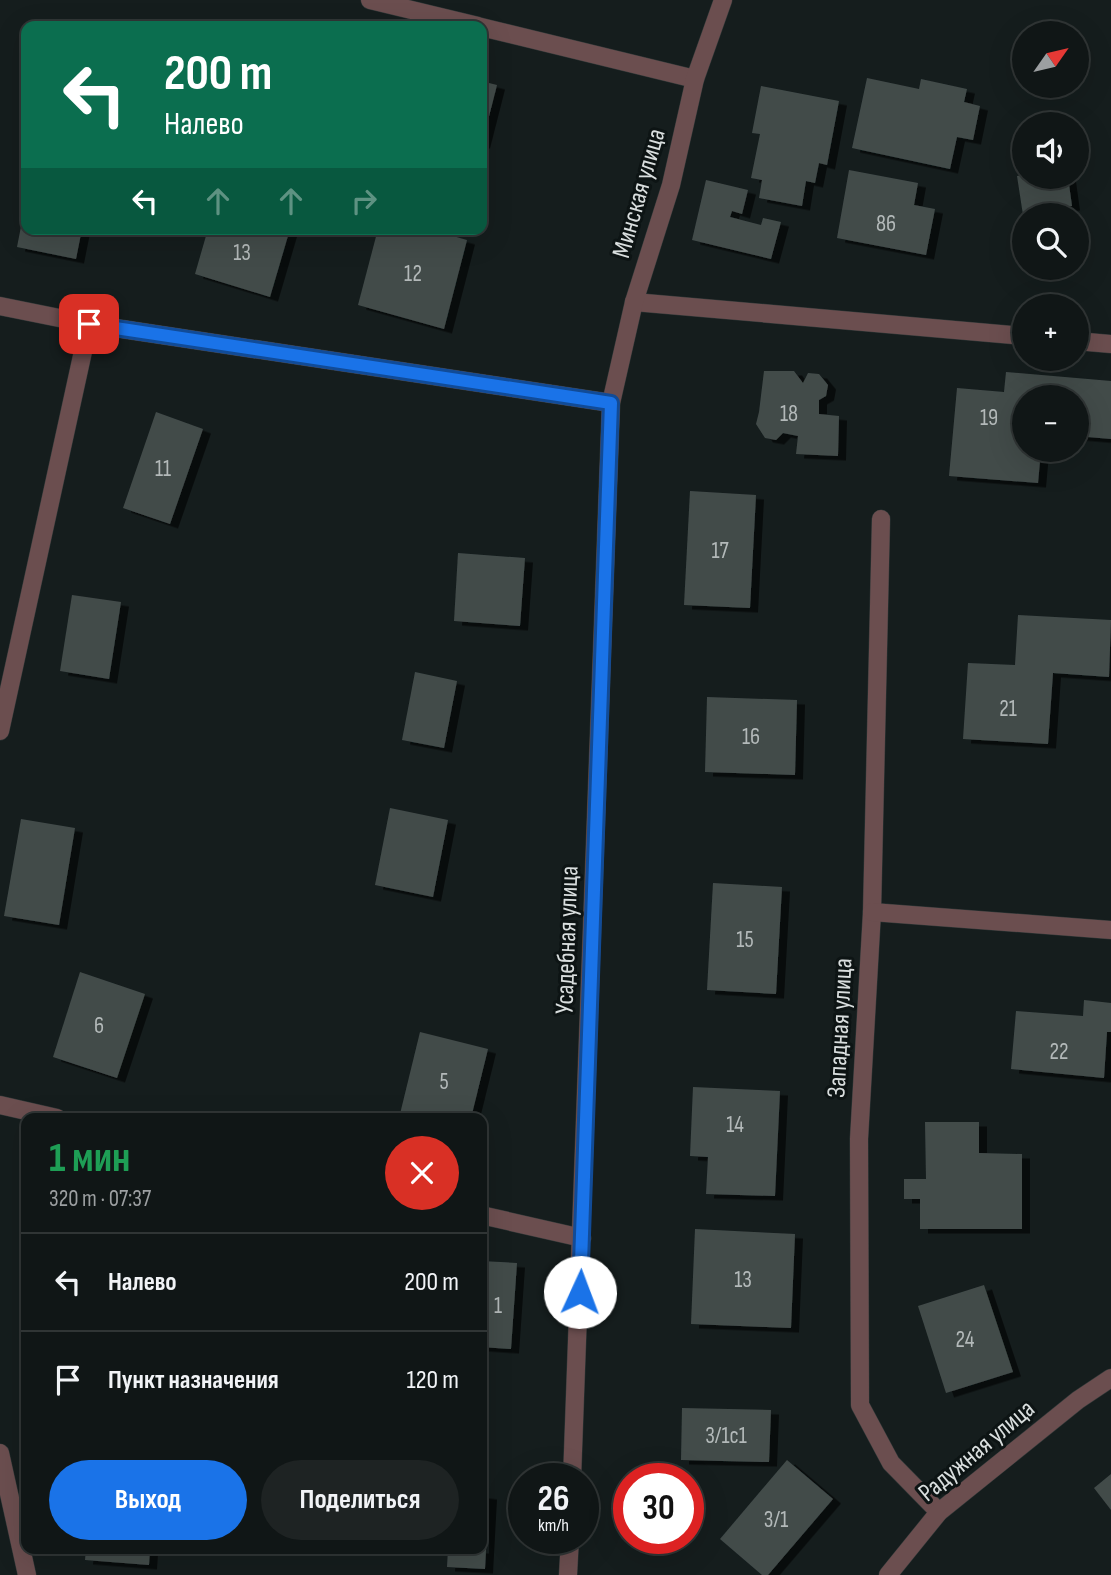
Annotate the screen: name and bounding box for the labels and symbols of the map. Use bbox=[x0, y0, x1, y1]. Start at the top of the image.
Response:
north arrow bbox=[1012, 21, 1088, 98]
street label: Минская улица bbox=[606, 125, 673, 262]
house number: 86 bbox=[876, 210, 896, 238]
house number: 13 bbox=[233, 239, 251, 267]
house number: 12 bbox=[404, 260, 422, 288]
pin bbox=[59, 294, 119, 354]
house number: 18 bbox=[780, 400, 798, 428]
house number: 19 bbox=[980, 404, 998, 432]
house number: 11 bbox=[155, 455, 171, 483]
house number: 17 bbox=[711, 537, 729, 565]
house number: 21 bbox=[999, 695, 1017, 723]
house number: 16 bbox=[742, 723, 760, 751]
street label: Усадебная улица bbox=[549, 865, 586, 1015]
house number: 15 bbox=[736, 926, 754, 954]
street label: Западная улица bbox=[821, 957, 860, 1099]
house number: 6 bbox=[94, 1012, 104, 1040]
house number: 22 bbox=[1050, 1038, 1068, 1066]
house number: 5 bbox=[439, 1068, 449, 1096]
house number: 14 bbox=[726, 1111, 744, 1139]
position arrow bbox=[543, 1255, 617, 1329]
house number: 13 bbox=[734, 1266, 752, 1294]
house number: 1 bbox=[494, 1292, 502, 1320]
house number: 24 bbox=[956, 1326, 975, 1354]
street label: Радужная улица bbox=[913, 1394, 1041, 1509]
house number: 3/1с1 bbox=[705, 1422, 747, 1450]
speed limit sign: 30 bbox=[613, 1463, 704, 1554]
house number: 3/1 bbox=[764, 1506, 788, 1534]

